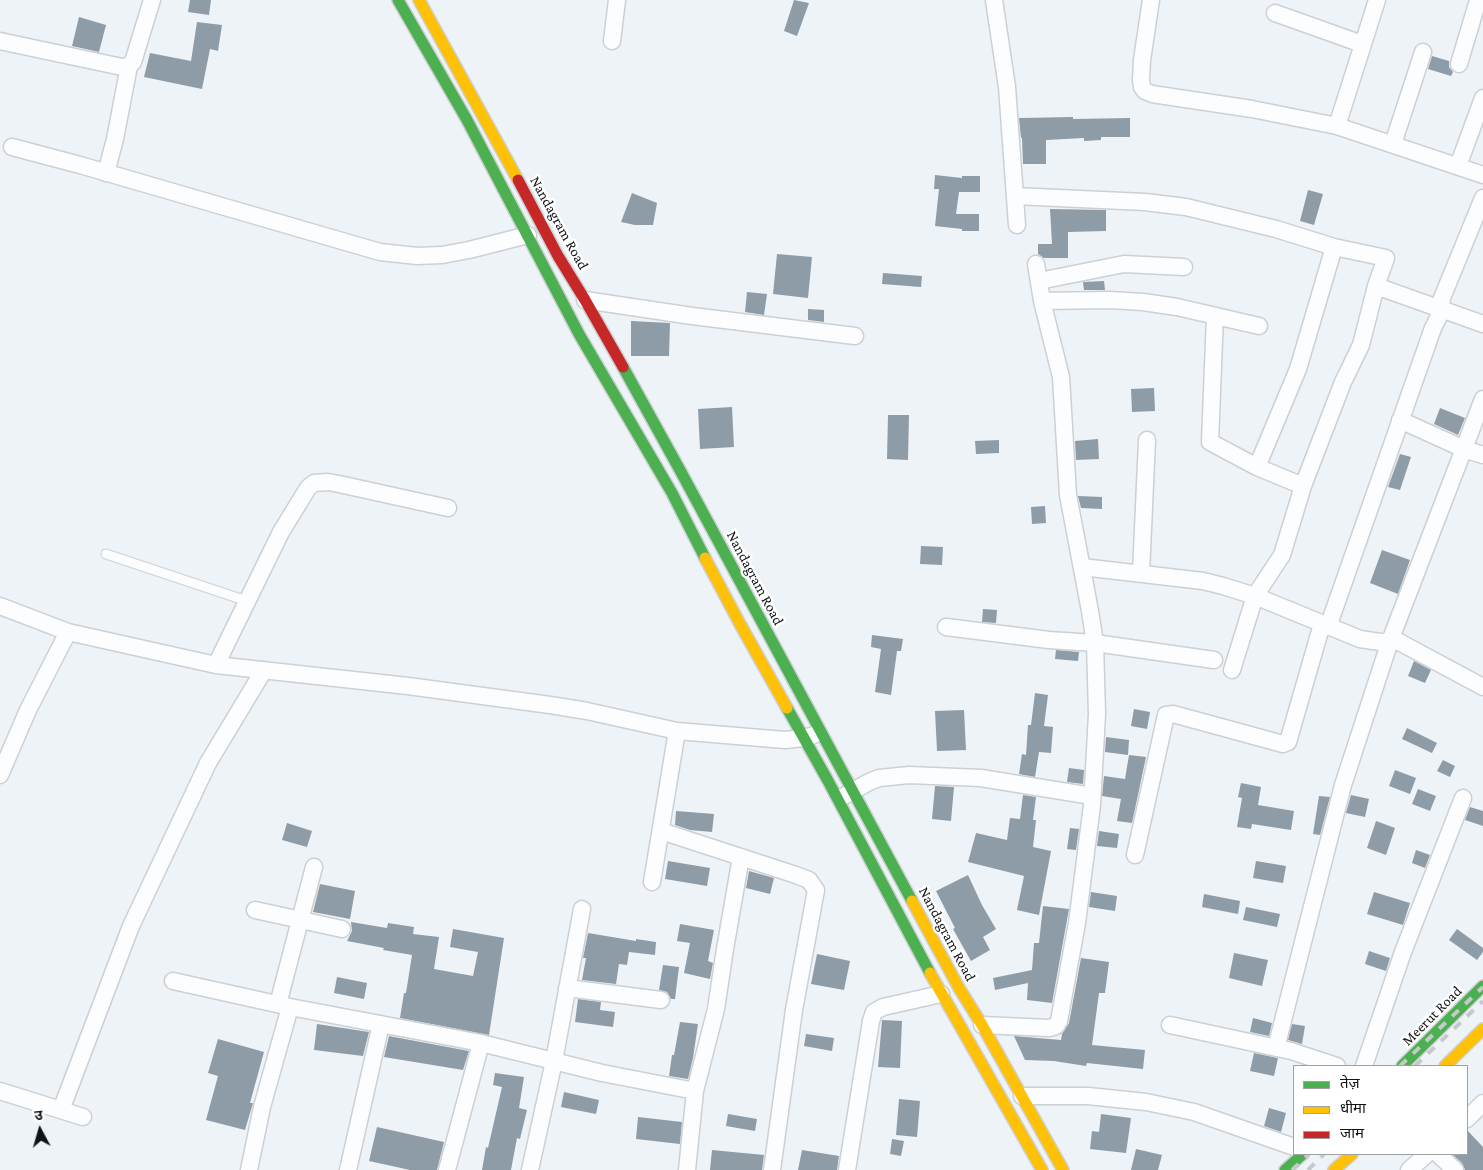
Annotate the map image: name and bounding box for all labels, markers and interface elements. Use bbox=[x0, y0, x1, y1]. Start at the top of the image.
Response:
street label: Nandagram Road bbox=[526, 173, 592, 273]
street label: Nandagram Road bbox=[723, 528, 787, 628]
street label: Nandagram Road bbox=[915, 884, 979, 984]
street label: Meerut Road bbox=[1398, 982, 1466, 1050]
legend bbox=[1293, 1065, 1468, 1155]
text: तेज़ bbox=[1340, 1075, 1360, 1091]
text: धीमा bbox=[1340, 1100, 1366, 1116]
north arrow bbox=[15, 1105, 65, 1155]
text: उ bbox=[34, 1107, 43, 1123]
text: जाम bbox=[1340, 1125, 1364, 1141]

